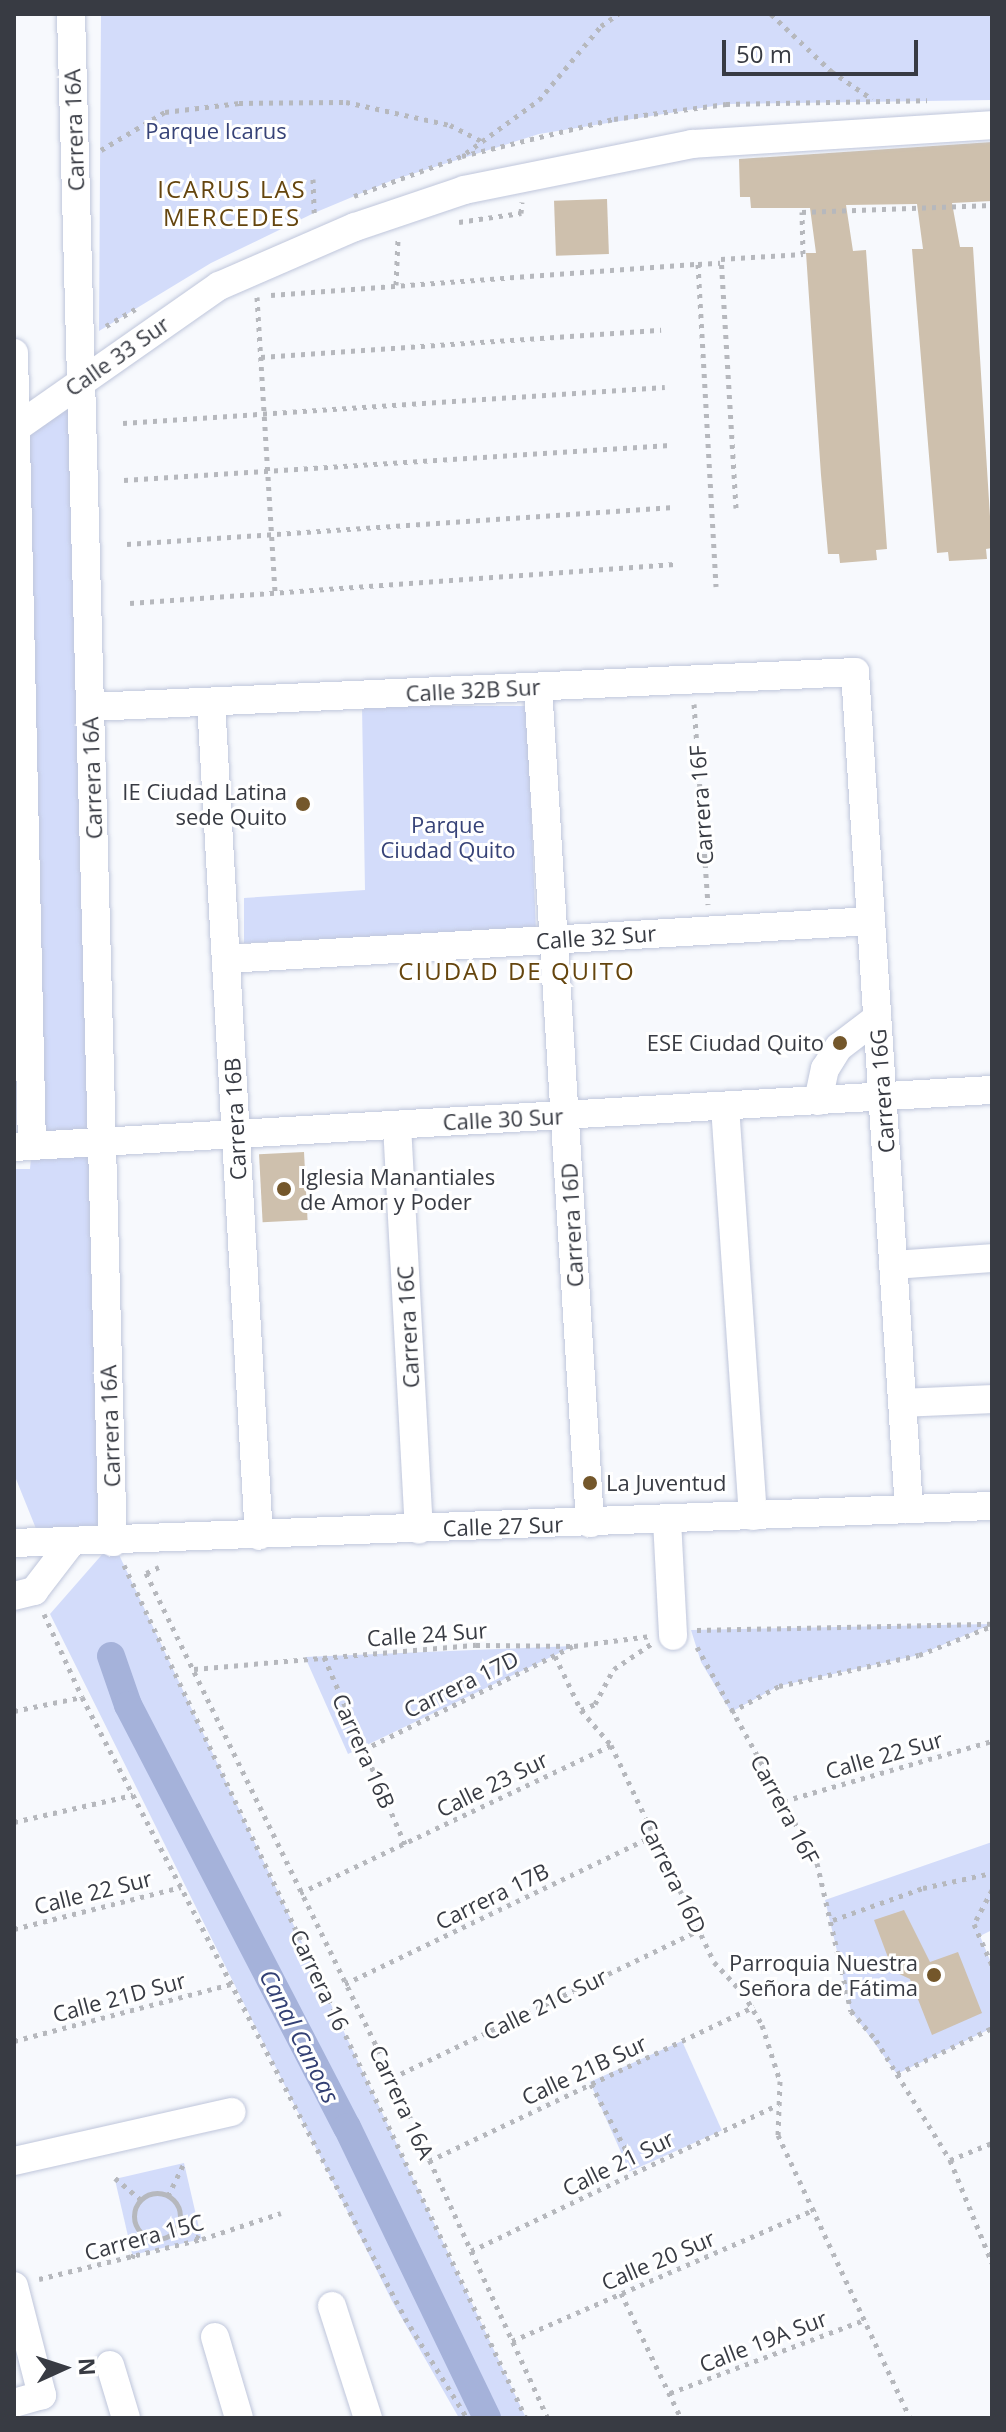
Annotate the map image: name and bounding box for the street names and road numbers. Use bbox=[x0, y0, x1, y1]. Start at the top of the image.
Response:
street label: Carrera 16A bbox=[59, 68, 89, 192]
street label: Calle 33 Sur bbox=[60, 311, 174, 401]
street label: Calle 32B Sur bbox=[405, 673, 541, 707]
street label: Carrera 16A bbox=[77, 716, 107, 840]
street label: Carrera 16F bbox=[684, 744, 718, 866]
street label: Calle 32 Sur bbox=[535, 920, 657, 954]
street label: Carrera 16G bbox=[864, 1028, 900, 1154]
street label: Carrera 16B bbox=[219, 1057, 251, 1181]
street label: Calle 30 Sur bbox=[442, 1103, 564, 1135]
street label: Carrera 16D bbox=[556, 1162, 588, 1288]
street label: Carrera 16C bbox=[392, 1265, 424, 1389]
street label: Carrera 16A bbox=[95, 1364, 125, 1488]
street label: Calle 27 Sur bbox=[442, 1511, 564, 1541]
street label: Calle 24 Sur bbox=[366, 1617, 488, 1651]
street label: Carrera 17D bbox=[399, 1645, 523, 1723]
street label: Carrera 16B bbox=[327, 1690, 401, 1812]
street label: Calle 22 Sur bbox=[822, 1726, 946, 1784]
street label: Calle 23 Sur bbox=[432, 1746, 552, 1822]
street label: Carrera 16F bbox=[745, 1750, 825, 1868]
street label: Carrera 16D bbox=[634, 1814, 712, 1938]
street label: Carrera 17B bbox=[431, 1857, 553, 1935]
street label: Calle 22 Sur bbox=[31, 1865, 155, 1919]
street label: Carrera 16 bbox=[285, 1925, 355, 2035]
street label: Calle 21C Sur bbox=[479, 1963, 611, 2045]
street label: Calle 21D Sur bbox=[50, 1967, 188, 2027]
street label: Calle 21B Sur bbox=[517, 2030, 651, 2110]
street label: Carrera 16A bbox=[364, 2041, 440, 2163]
street label: Calle 21 Sur bbox=[558, 2125, 678, 2201]
street label: Carrera 15C bbox=[81, 2208, 207, 2266]
street label: Calle 20 Sur bbox=[597, 2224, 719, 2296]
street label: Calle 19A Sur bbox=[695, 2305, 831, 2377]

